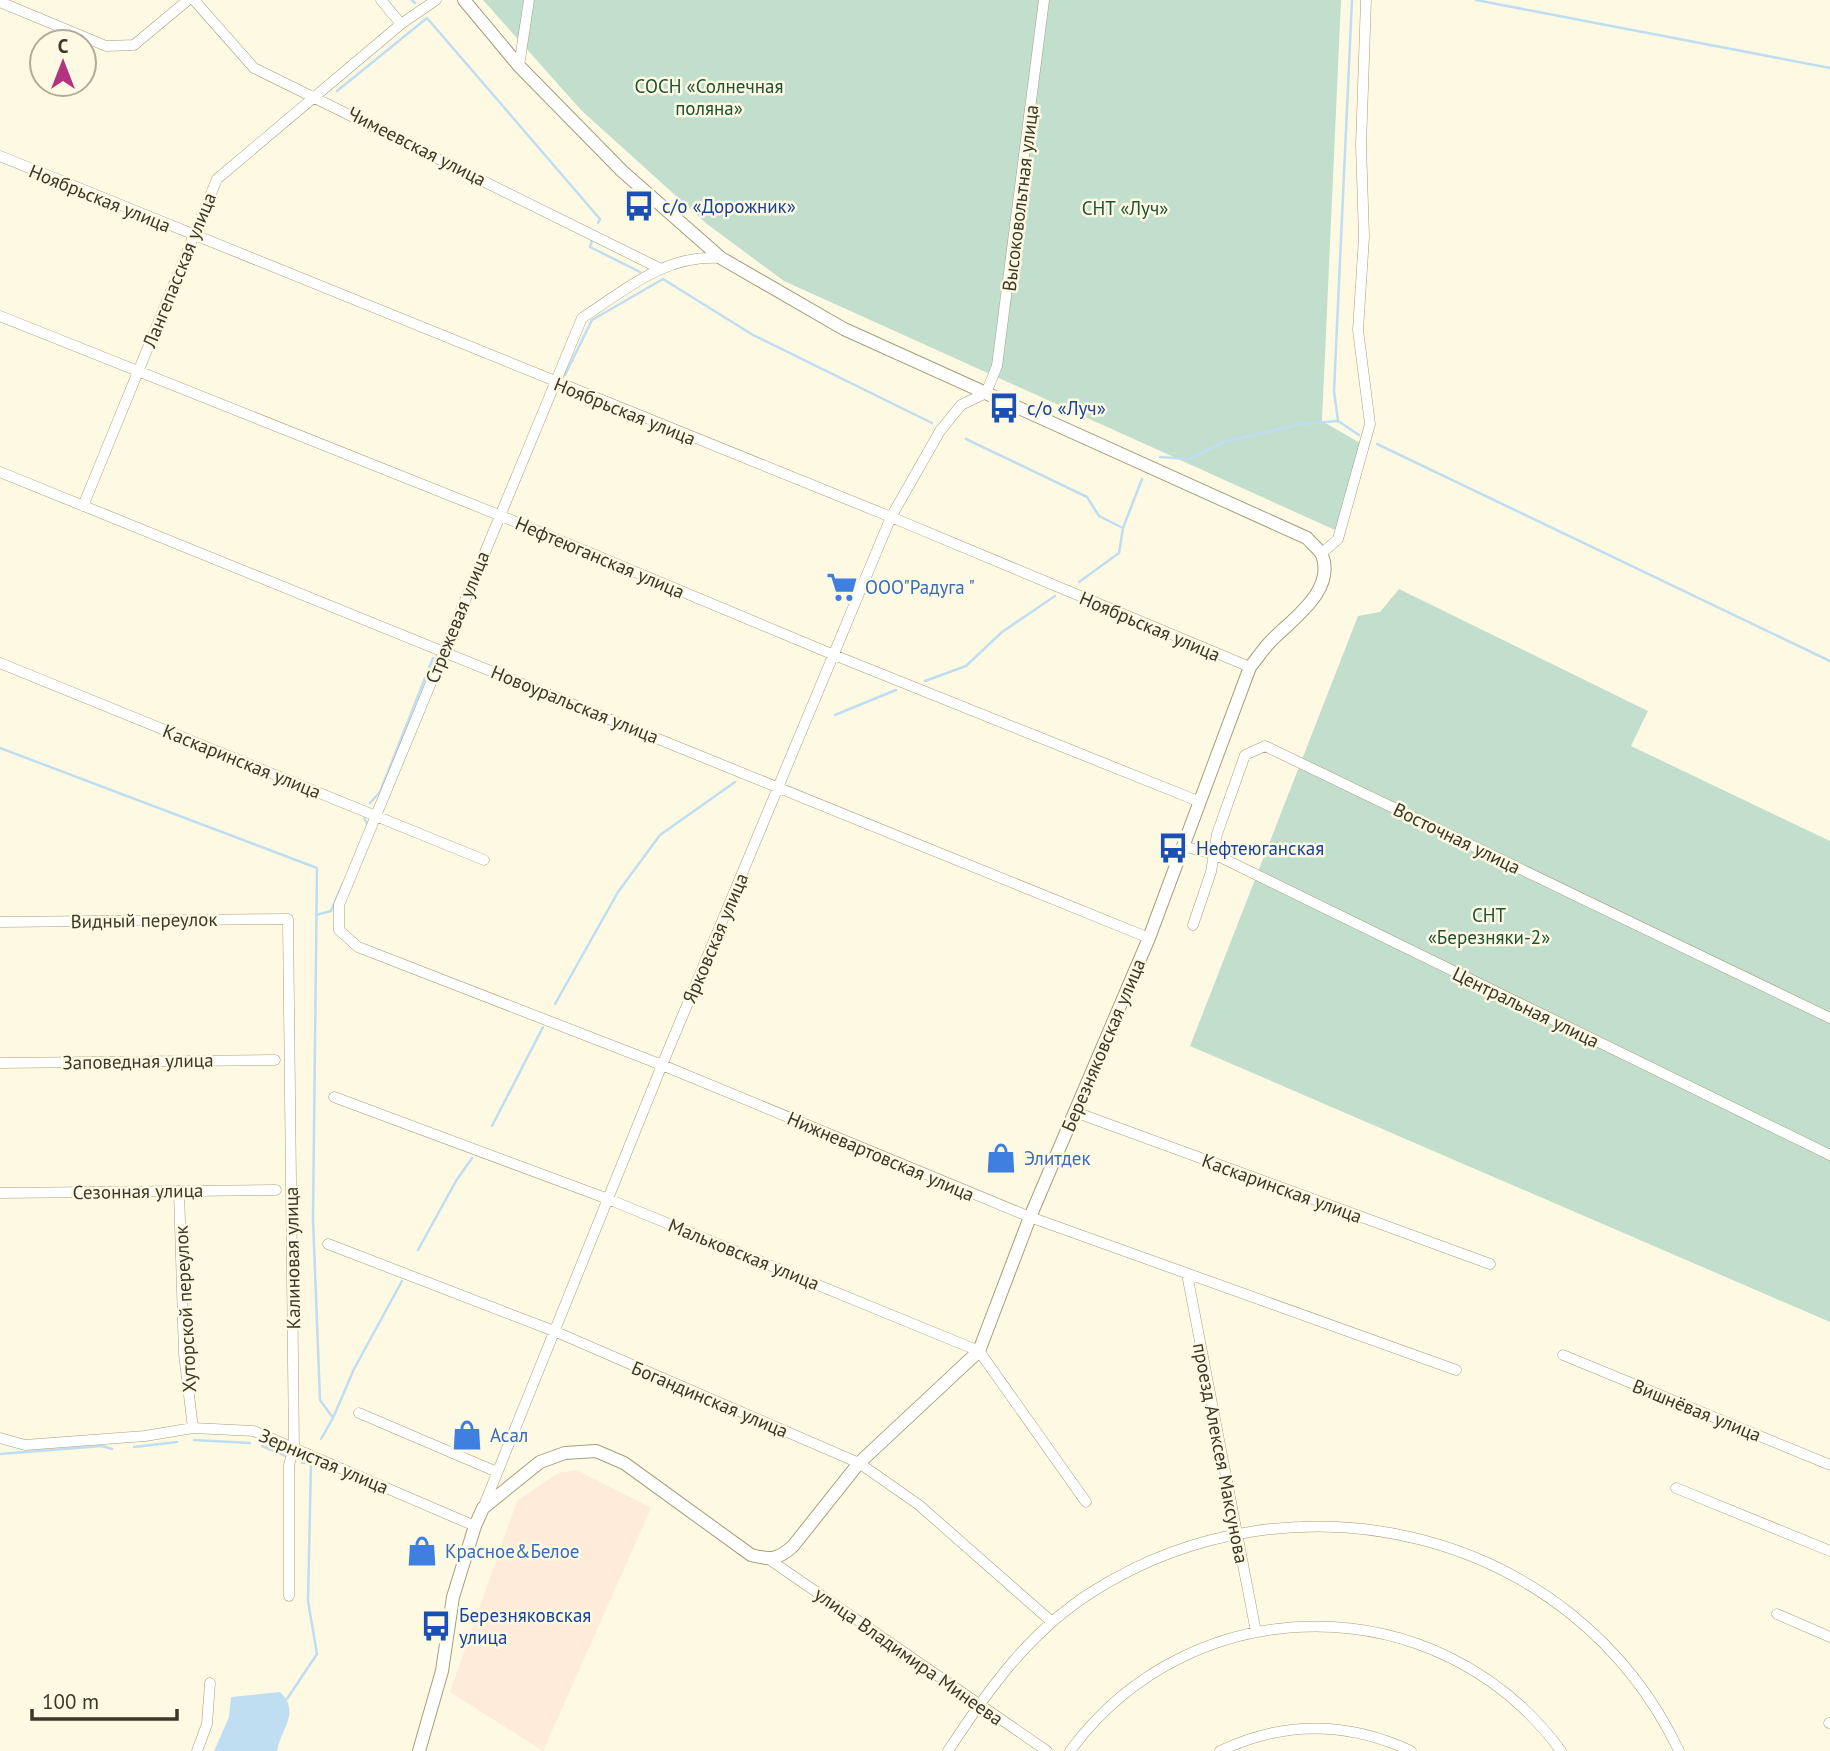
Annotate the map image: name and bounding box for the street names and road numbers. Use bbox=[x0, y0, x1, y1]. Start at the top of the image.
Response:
street label: Чимеевская улица bbox=[344, 101, 490, 191]
street label: Высоковольтная улица bbox=[997, 103, 1043, 293]
street label: Ноябрьская улица bbox=[26, 159, 174, 237]
street label: Лангепасская улица bbox=[137, 189, 221, 352]
street label: Ноябрьская улица bbox=[551, 372, 699, 450]
street label: Нефтеюганская улица bbox=[512, 510, 688, 604]
street label: Стрежевая улица bbox=[420, 547, 494, 687]
street label: Ноябрьская улица bbox=[1076, 586, 1224, 666]
street label: Новоуральская улица bbox=[488, 659, 662, 749]
street label: Каскаринская улица bbox=[159, 718, 325, 804]
street label: Восточная улица bbox=[1390, 797, 1524, 879]
street label: Ярковская улица bbox=[677, 869, 753, 1007]
street label: Видный переулок bbox=[70, 907, 218, 933]
street label: Березняковская улица bbox=[1056, 955, 1150, 1135]
street label: Центральная улица bbox=[1449, 961, 1603, 1053]
street label: Заповедная улица bbox=[62, 1048, 214, 1074]
street label: Нижневартовская улица bbox=[784, 1106, 978, 1206]
street label: Каскаринская улица bbox=[1199, 1148, 1365, 1228]
street label: Сезонная улица bbox=[72, 1178, 204, 1204]
street label: Калиновая улица bbox=[279, 1186, 305, 1330]
street label: Мальковская улица bbox=[665, 1213, 823, 1295]
street label: Хуторской переулок bbox=[169, 1225, 201, 1393]
street label: проезд Алексея Максунова bbox=[1188, 1341, 1254, 1565]
street label: Богандинская улица bbox=[628, 1355, 792, 1443]
street label: Вишнёвая улица bbox=[1629, 1373, 1765, 1447]
street label: Зернистая улица bbox=[256, 1423, 392, 1499]
street label: улица Владимира Минеева bbox=[810, 1582, 1008, 1730]

